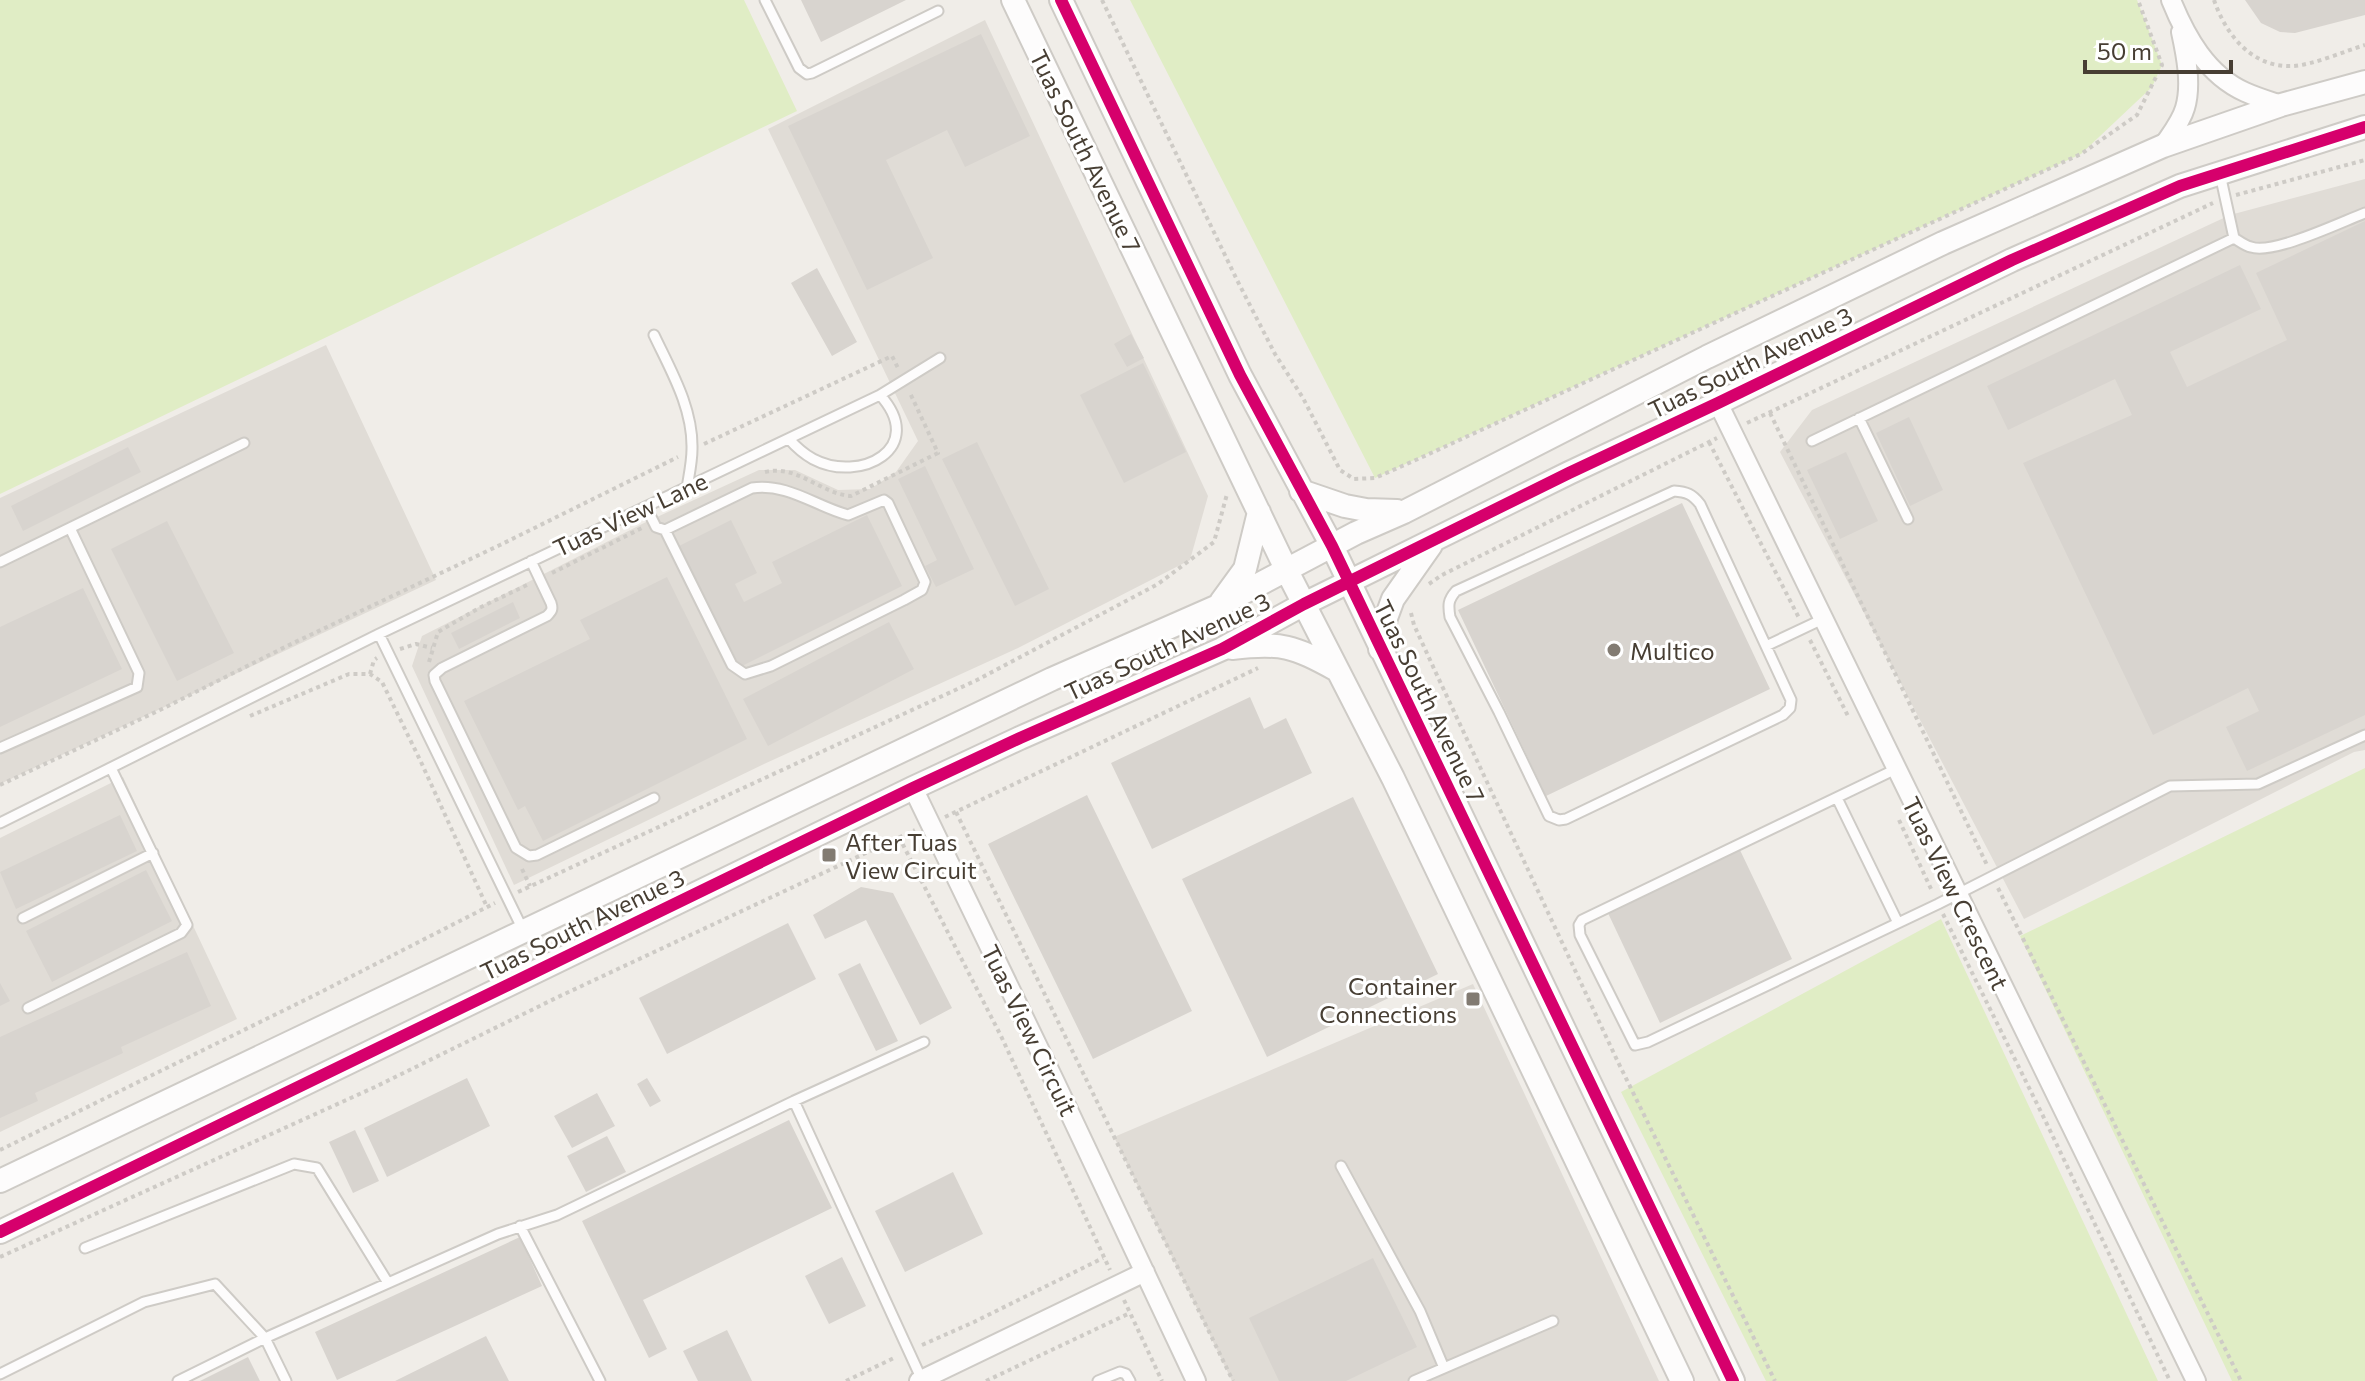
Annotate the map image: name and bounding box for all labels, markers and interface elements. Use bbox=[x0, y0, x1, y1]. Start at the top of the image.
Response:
scale bar bbox=[2085, 24, 2231, 74]
text: 50 m bbox=[2097, 36, 2152, 65]
street label: Tuas South Avenue 7 bbox=[1024, 45, 1148, 257]
street label: Tuas South Avenue 3 bbox=[1643, 300, 1857, 424]
street label: Tuas View Lane bbox=[548, 466, 712, 562]
street label: Tuas South Avenue 3 bbox=[1060, 586, 1274, 706]
street label: Tuas South Avenue 7 bbox=[1368, 595, 1492, 807]
place label: Multico bbox=[1630, 636, 1715, 665]
marker: Multico bbox=[1605, 641, 1623, 659]
street label: Tuas View Crescent bbox=[1897, 792, 2015, 994]
place label: After Tuas View Circuit bbox=[845, 827, 977, 884]
marker: After Tuas View Circuit bbox=[820, 846, 838, 864]
street label: Tuas South Avenue 3 bbox=[475, 862, 689, 986]
street label: Tuas View Circuit bbox=[976, 940, 1084, 1120]
place label: Container Connections bbox=[1319, 971, 1457, 1028]
marker: Container Connections bbox=[1464, 990, 1482, 1008]

